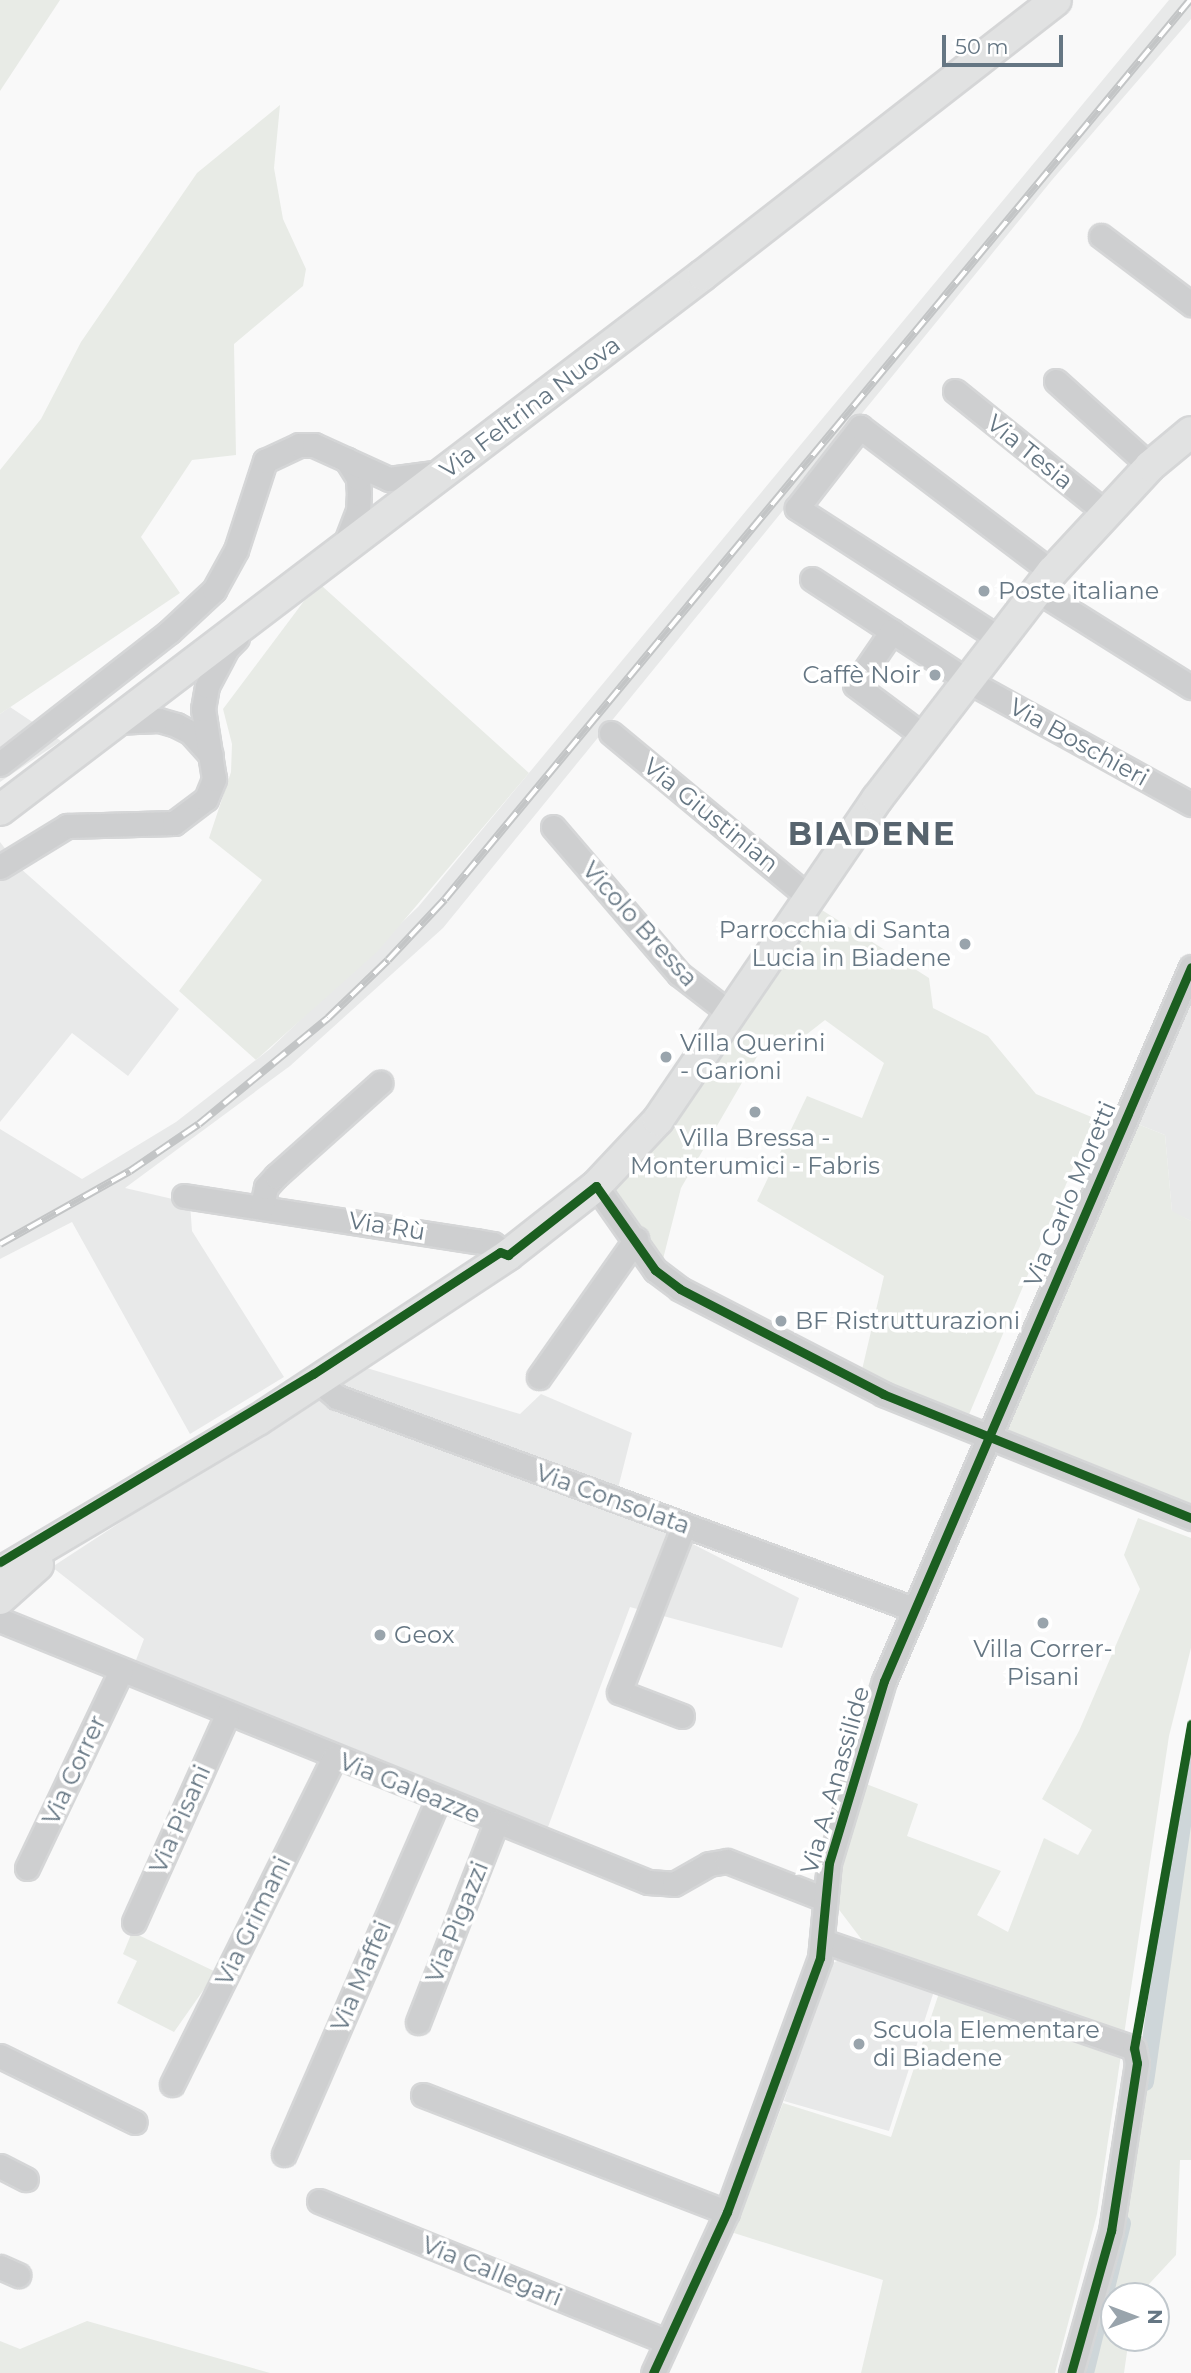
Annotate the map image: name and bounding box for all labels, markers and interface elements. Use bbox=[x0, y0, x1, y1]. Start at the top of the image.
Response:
scale bar bbox=[946, 21, 1067, 65]
text: 50 m bbox=[955, 34, 1009, 59]
street label: Via Feltrina Nuova bbox=[434, 330, 626, 484]
street label: Via Tesia bbox=[981, 409, 1079, 495]
place label: Poste italiane bbox=[998, 577, 1159, 605]
marker: Poste italiane bbox=[976, 583, 992, 599]
place label: Caffè Noir bbox=[802, 661, 921, 689]
marker: Caffè Noir bbox=[927, 667, 943, 683]
street label: Via Boschieri bbox=[1004, 692, 1154, 792]
street label: Via Giustinian bbox=[638, 752, 784, 878]
district label: BIADENE bbox=[789, 815, 955, 853]
street label: Vicolo Bressa bbox=[576, 856, 704, 992]
place label: Parrocchia di Santa Lucia in Biadene bbox=[719, 916, 951, 972]
marker: Parrocchia di Santa Lucia in Biadene bbox=[957, 936, 973, 952]
place label: Villa Querini - Garioni bbox=[680, 1029, 825, 1085]
marker: Villa Querini - Garioni bbox=[658, 1049, 674, 1065]
street label: Via Carlo Moretti bbox=[1018, 1097, 1122, 1291]
marker: Villa Bressa - Monterumici - Fabris bbox=[747, 1104, 763, 1120]
place label: Villa Bressa - Monterumici - Fabris bbox=[630, 1124, 880, 1180]
street label: Via Rù bbox=[347, 1206, 427, 1246]
place label: BF Ristrutturazioni bbox=[795, 1307, 1020, 1335]
marker: BF Ristrutturazioni bbox=[773, 1313, 789, 1329]
street label: Via Consolata bbox=[532, 1458, 694, 1540]
marker: Villa Correr- Pisani bbox=[1035, 1615, 1051, 1631]
place label: Geox bbox=[394, 1621, 454, 1649]
marker: Geox bbox=[372, 1627, 388, 1643]
place label: Villa Correr- Pisani bbox=[973, 1635, 1113, 1691]
street label: Via A. Anassilide bbox=[794, 1683, 876, 1877]
street label: Via Correr bbox=[36, 1711, 112, 1829]
street label: Via Galeazze bbox=[335, 1747, 485, 1829]
street label: Via Pisani bbox=[143, 1760, 217, 1878]
street label: Via Grimani bbox=[209, 1852, 297, 1990]
street label: Via Pigazzi bbox=[420, 1857, 494, 1987]
street label: Via Maffei bbox=[325, 1916, 397, 2036]
place label: Scuola Elementare di Biadene bbox=[873, 2016, 1100, 2072]
marker: Scuola Elementare di Biadene bbox=[851, 2036, 867, 2052]
street label: Via Callegari bbox=[418, 2230, 566, 2312]
north arrow bbox=[1100, 2282, 1170, 2352]
text: N bbox=[1143, 2309, 1166, 2325]

